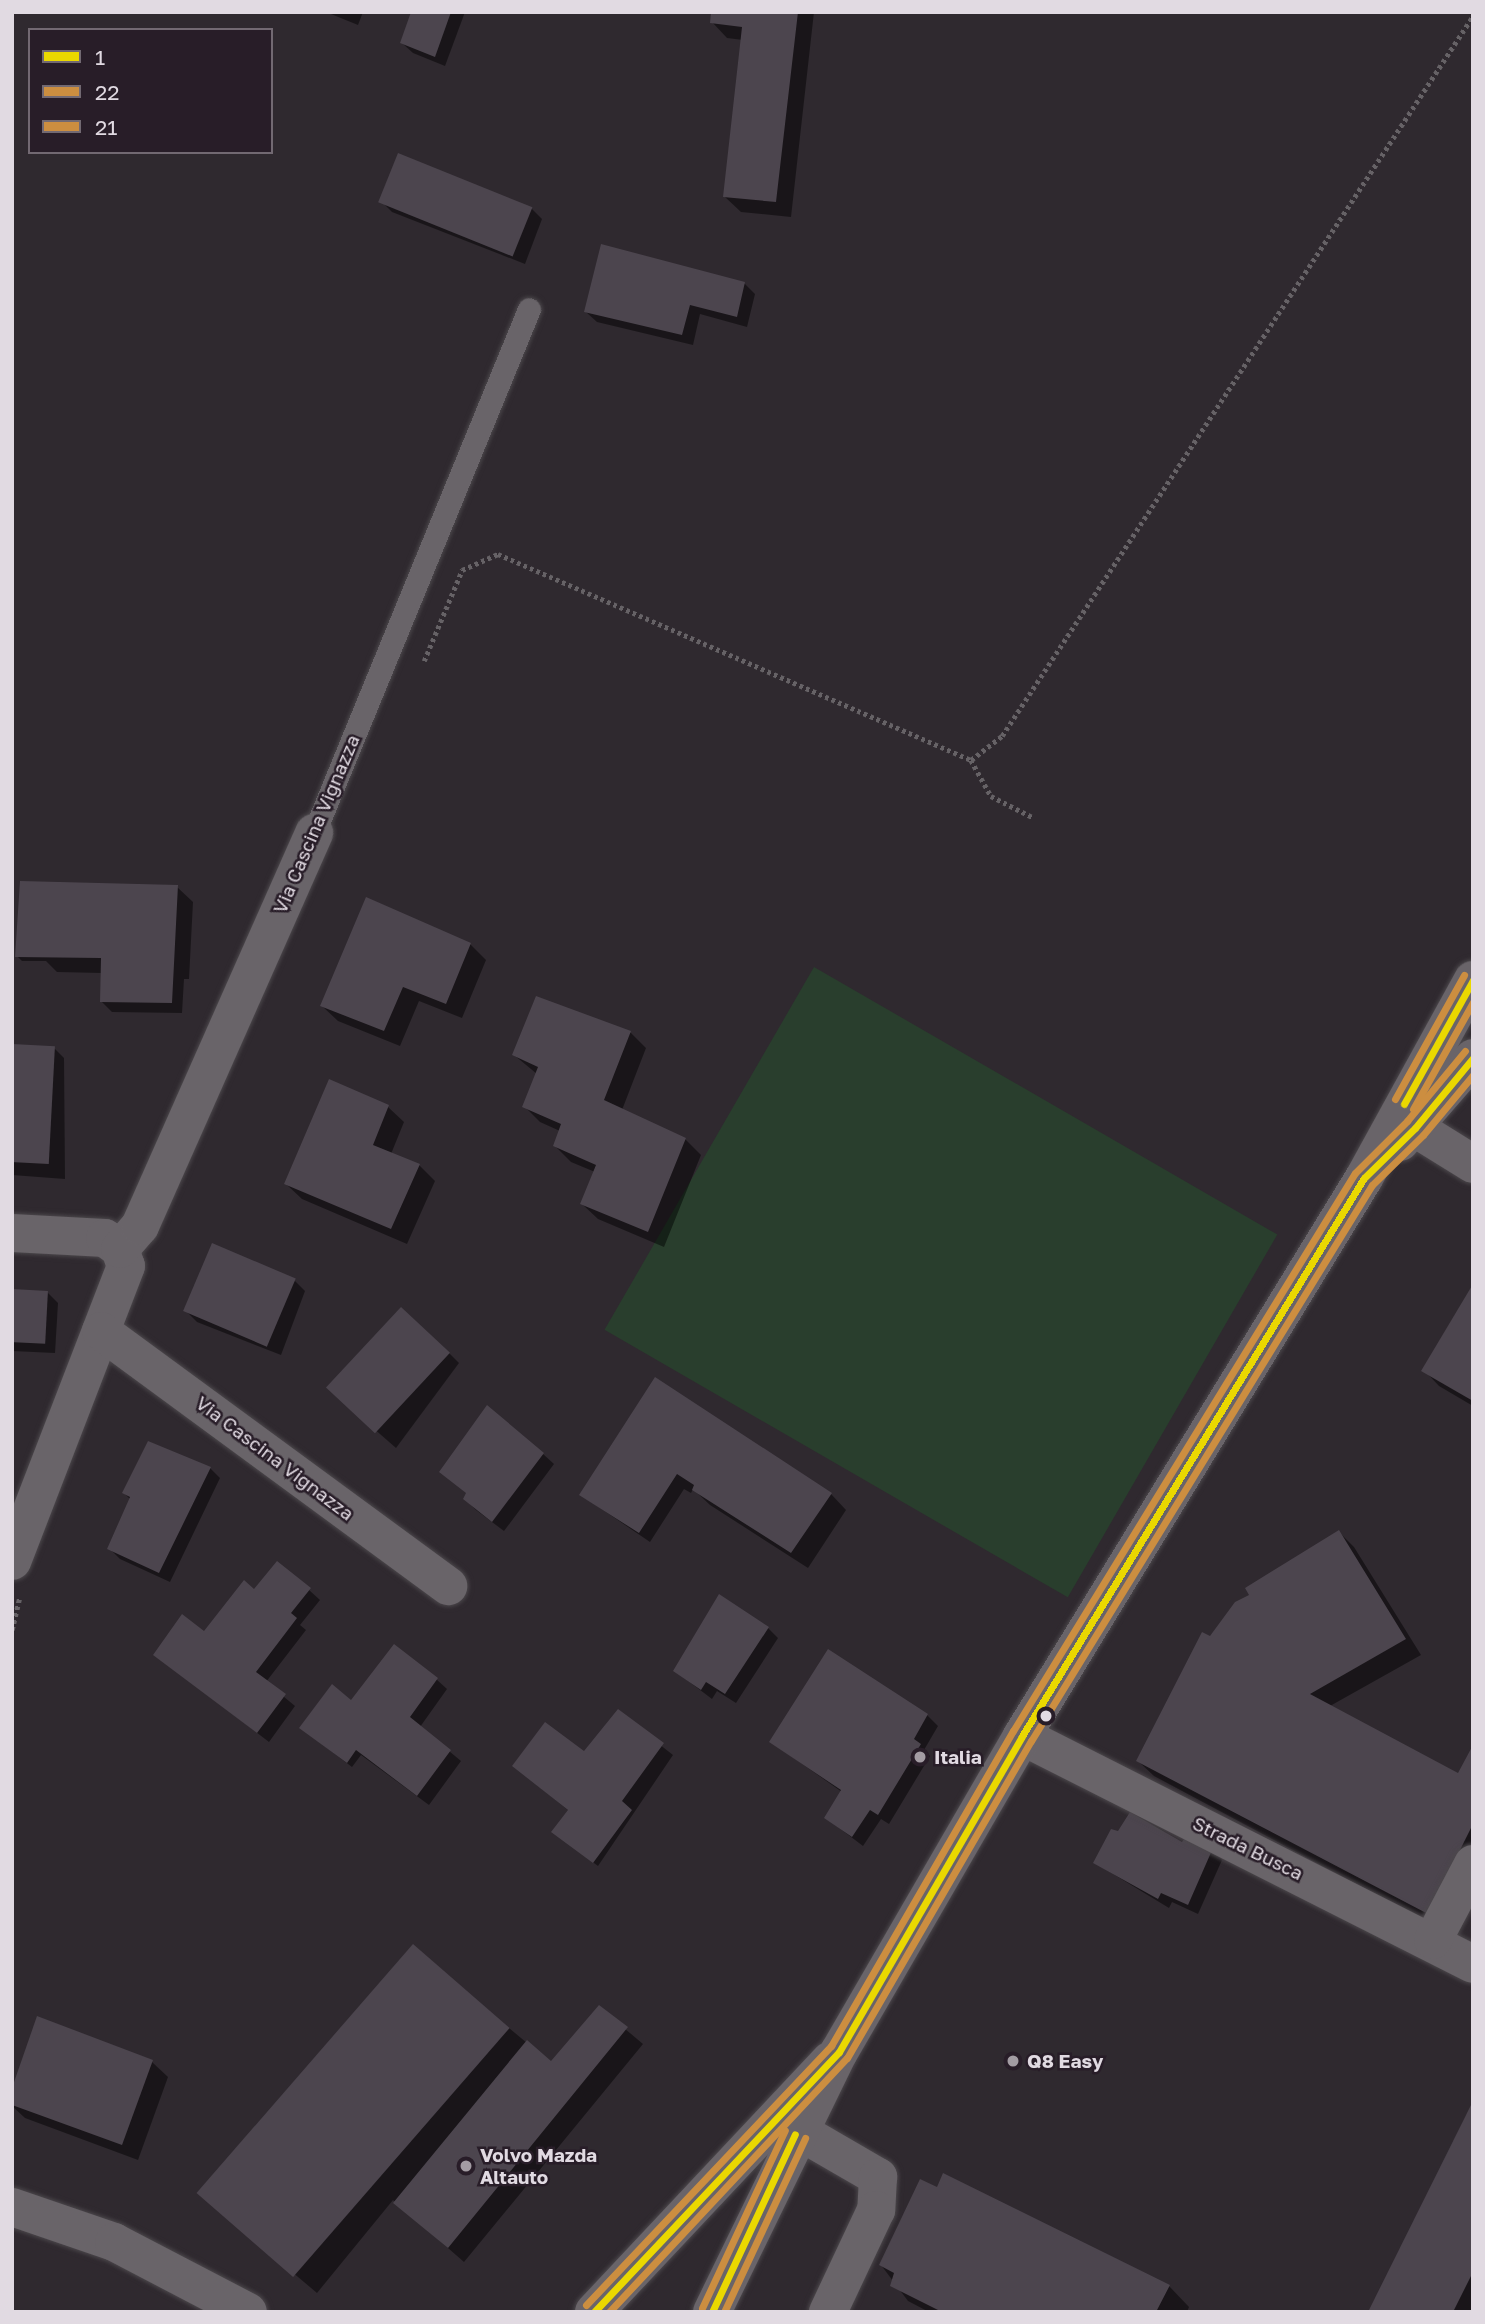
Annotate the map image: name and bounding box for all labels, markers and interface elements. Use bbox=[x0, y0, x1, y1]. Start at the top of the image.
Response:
legend bbox=[28, 28, 273, 154]
text: 1 bbox=[95, 44, 105, 70]
text: 22 bbox=[95, 79, 119, 105]
text: 21 bbox=[95, 114, 117, 140]
street label: Via Cascina Vignazza bbox=[268, 731, 364, 917]
street label: Via Cascina Vignazza bbox=[192, 1391, 358, 1525]
unlabelled marker bbox=[1039, 1709, 1053, 1723]
place label: Italia bbox=[934, 1746, 982, 1768]
marker: Italia bbox=[912, 1749, 928, 1765]
street label: Strada Busca bbox=[1189, 1811, 1307, 1885]
place label: Q8 Easy bbox=[1027, 2050, 1103, 2072]
marker: Q8 Easy bbox=[1005, 2053, 1021, 2069]
place label: Volvo Mazda Altauto bbox=[480, 2144, 597, 2188]
marker: Volvo Mazda Altauto bbox=[458, 2158, 474, 2174]

